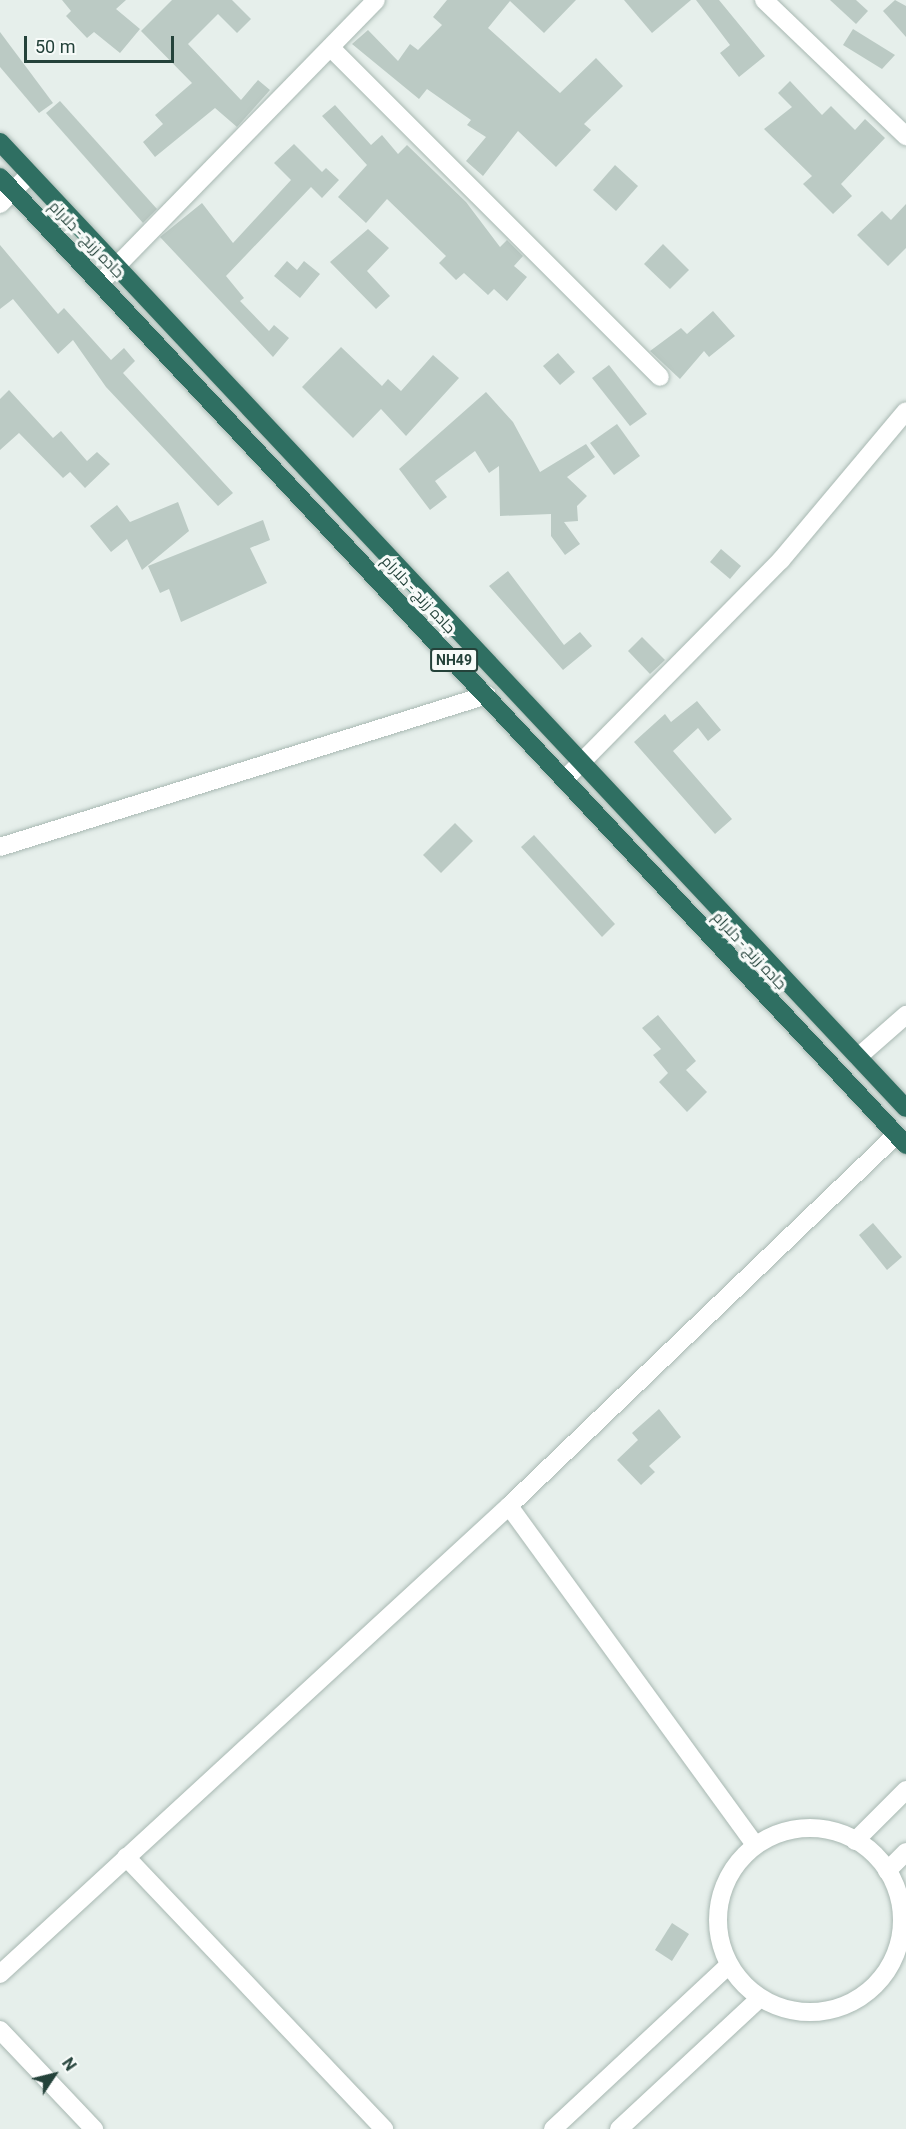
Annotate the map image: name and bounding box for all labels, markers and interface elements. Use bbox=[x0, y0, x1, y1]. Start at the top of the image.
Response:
scale bar bbox=[27, 24, 177, 62]
text: 50 m bbox=[35, 36, 75, 57]
street label: جاده زرنج - دلارام bbox=[45, 198, 127, 282]
street label: جاده زرنج - دلارام bbox=[377, 552, 459, 638]
road number: NH49 bbox=[430, 649, 478, 671]
street label: جاده زرنج - دلارام bbox=[708, 908, 790, 994]
north arrow bbox=[24, 2045, 84, 2105]
text: N bbox=[58, 2054, 80, 2074]

